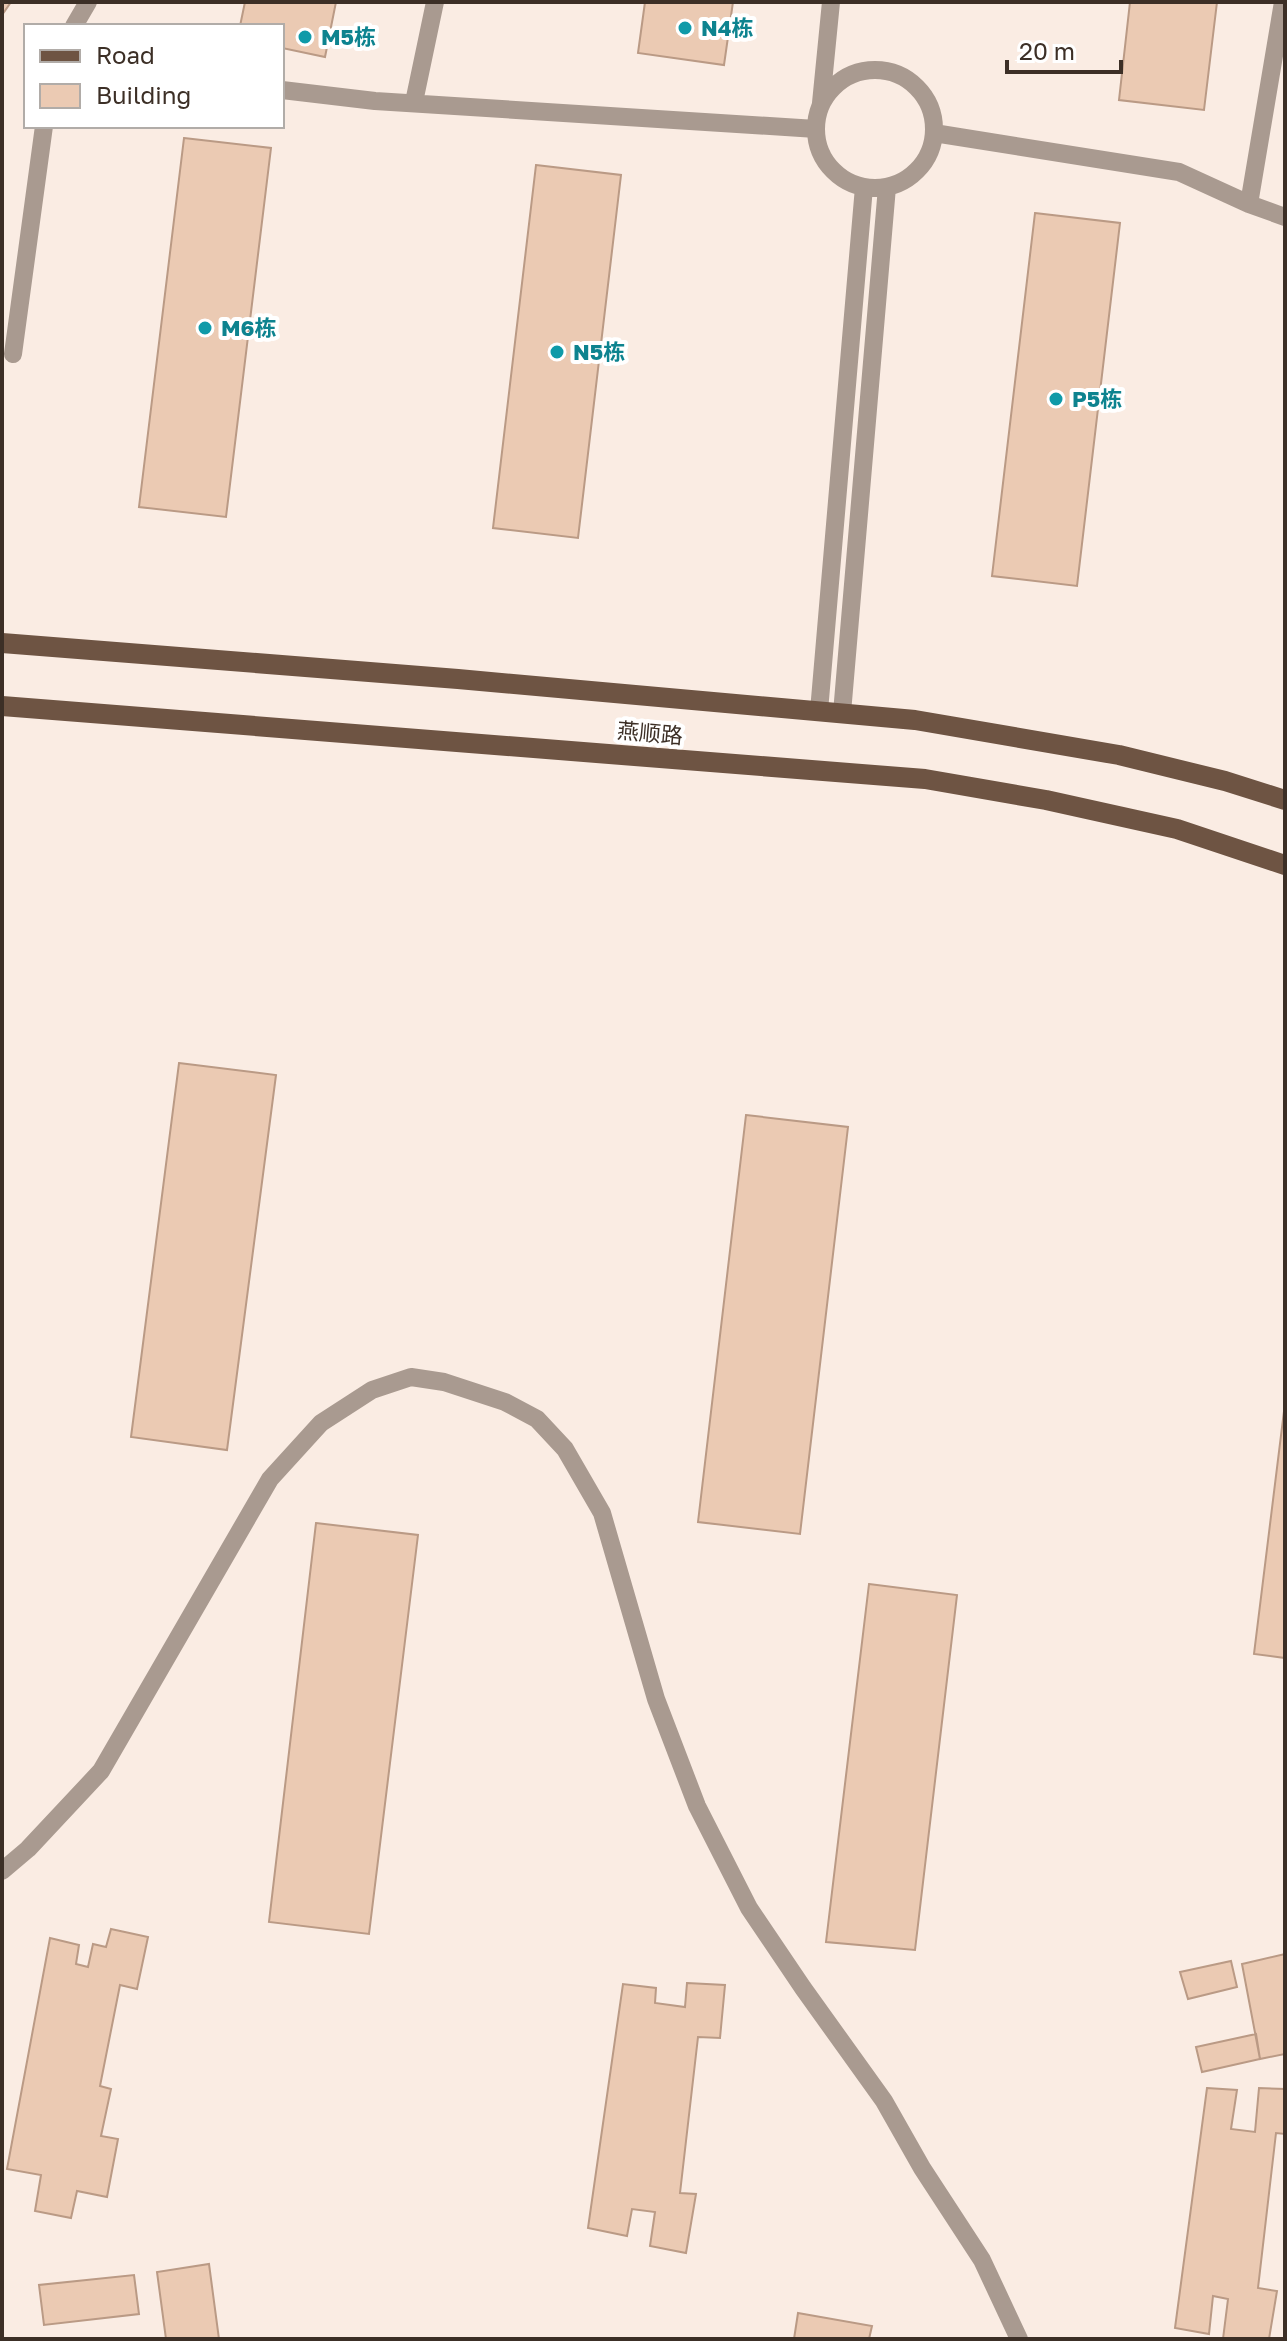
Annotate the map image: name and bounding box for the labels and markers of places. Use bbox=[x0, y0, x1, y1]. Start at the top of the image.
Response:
place label: N4栋 bbox=[701, 14, 753, 41]
marker: N4栋 bbox=[676, 19, 694, 37]
place label: M5栋 bbox=[321, 23, 376, 50]
marker: M5栋 bbox=[296, 28, 314, 46]
place label: M6栋 bbox=[221, 314, 277, 341]
marker: M6栋 bbox=[196, 319, 214, 337]
place label: N5栋 bbox=[573, 338, 625, 365]
marker: N5栋 bbox=[548, 343, 566, 361]
place label: P5栋 bbox=[1072, 385, 1122, 412]
marker: P5栋 bbox=[1047, 390, 1065, 408]

